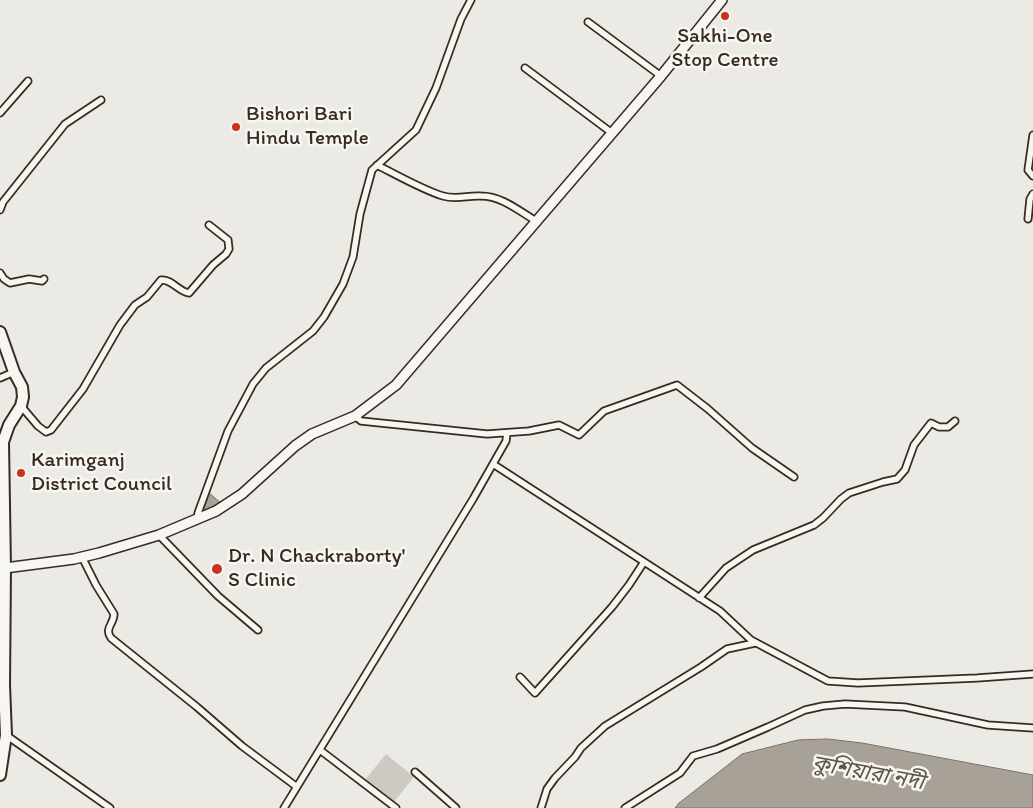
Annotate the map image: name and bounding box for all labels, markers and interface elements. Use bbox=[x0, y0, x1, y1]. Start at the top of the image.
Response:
marker: Sakhi-One Stop Centre bbox=[719, 10, 731, 22]
place label: Sakhi-One Stop Centre bbox=[671, 24, 779, 74]
place label: Bishori Bari Hindu Temple bbox=[246, 102, 369, 152]
marker: Bishori Bari Hindu Temple bbox=[230, 121, 242, 133]
place label: Karimganj District Council bbox=[31, 448, 172, 498]
marker: Karimganj District Council bbox=[15, 467, 27, 479]
place label: Dr. N Chackraborty' S Clinic bbox=[228, 544, 405, 594]
marker: Dr. N Chackraborty' S Clinic bbox=[210, 562, 224, 576]
water label: কুশিয়ারা নদী bbox=[810, 751, 926, 797]

